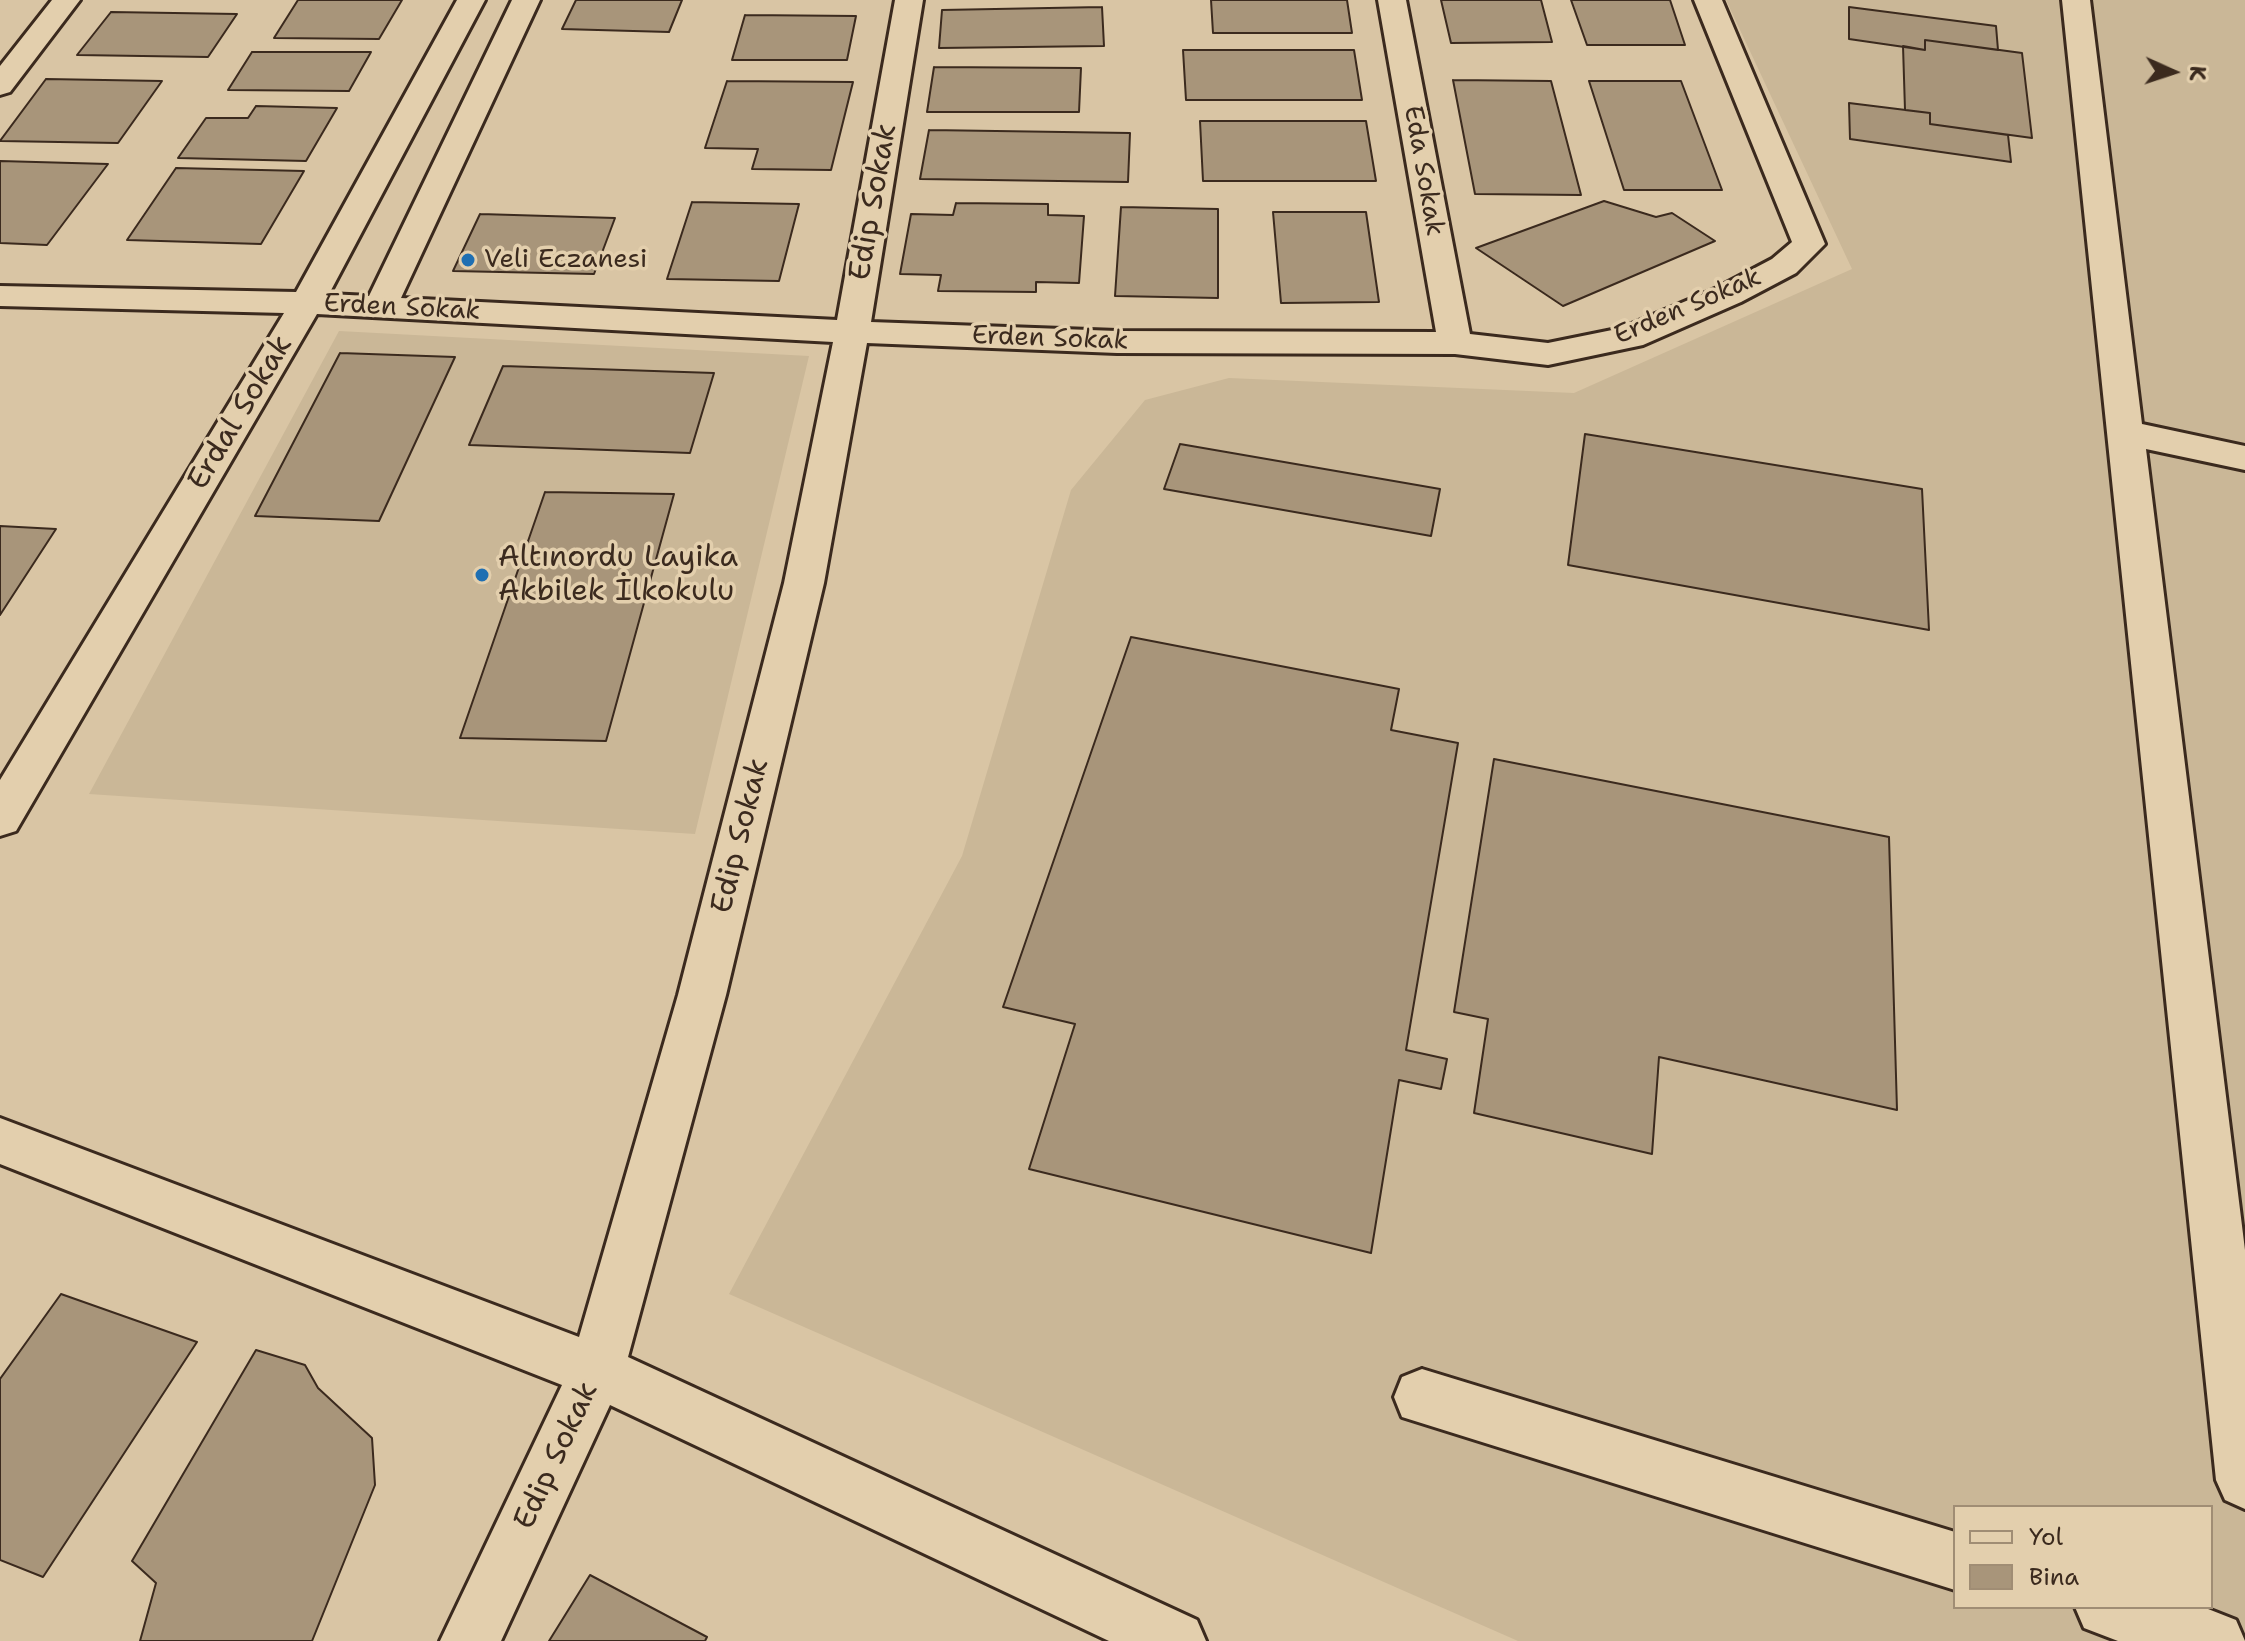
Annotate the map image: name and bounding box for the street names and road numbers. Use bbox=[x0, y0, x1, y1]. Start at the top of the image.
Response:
street label: Eda Sokak bbox=[1396, 103, 1450, 239]
street label: Edip Sokak bbox=[843, 121, 905, 283]
street label: Erden Sokak bbox=[1610, 262, 1766, 352]
street label: Erden Sokak bbox=[323, 288, 481, 328]
street label: Erden Sokak bbox=[971, 321, 1129, 357]
street label: Erdal Sokak bbox=[181, 329, 301, 497]
street label: Edip Sokak bbox=[704, 755, 778, 917]
street label: Edip Sokak bbox=[507, 1377, 607, 1535]

